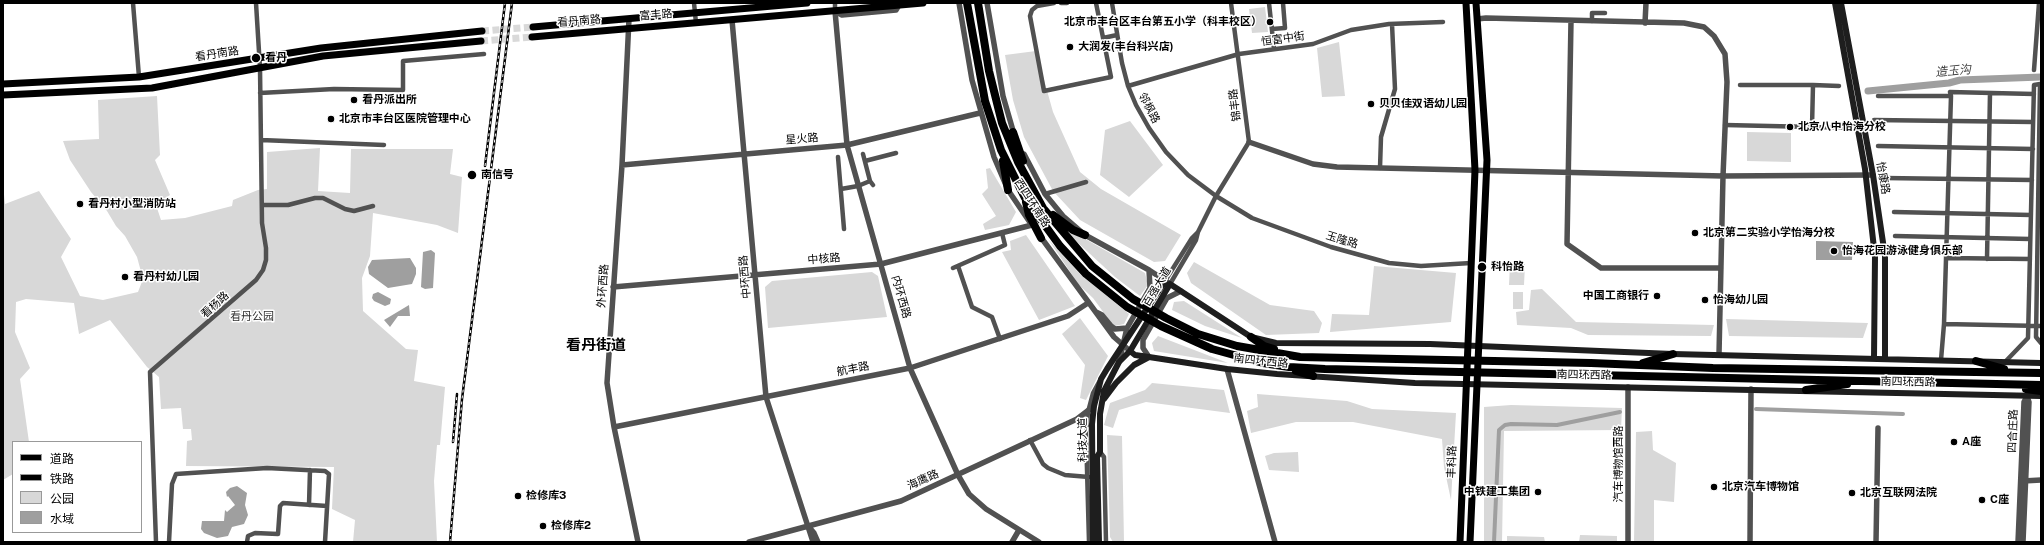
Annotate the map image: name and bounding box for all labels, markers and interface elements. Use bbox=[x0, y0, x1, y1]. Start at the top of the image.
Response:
street label: 富丰路 bbox=[639, 7, 673, 23]
street label: 看丹南路 bbox=[557, 13, 601, 29]
place label: 北京市丰台区丰台第五小学（科丰校区） bbox=[1064, 15, 1262, 29]
marker: 北京市丰台区丰台第五小学（科丰校区） bbox=[1265, 17, 1275, 27]
street label: 恒富中街 bbox=[1260, 29, 1306, 49]
place label: 大润发(丰台科兴店) bbox=[1078, 40, 1173, 54]
marker: 大润发(丰台科兴店) bbox=[1065, 42, 1075, 52]
street label: 看丹南路 bbox=[194, 44, 240, 64]
place label: 看丹 bbox=[265, 51, 287, 65]
marker: 看丹 bbox=[250, 52, 262, 64]
water label: 造玉沟 bbox=[1934, 62, 1972, 80]
street label: 锦丰路 bbox=[1226, 88, 1244, 122]
street label: 邻枫路 bbox=[1135, 90, 1163, 126]
place label: 看丹派出所 bbox=[362, 93, 417, 107]
marker: 看丹派出所 bbox=[349, 95, 359, 105]
place label: 贝贝佳双语幼儿园 bbox=[1379, 97, 1467, 111]
marker: 贝贝佳双语幼儿园 bbox=[1366, 99, 1376, 109]
place label: 北京市丰台区医院管理中心 bbox=[339, 112, 471, 126]
marker: 北京市丰台区医院管理中心 bbox=[326, 114, 336, 124]
place label: 北京八中怡海分校 bbox=[1798, 120, 1886, 134]
marker: 北京八中怡海分校 bbox=[1785, 122, 1795, 132]
street label: 星火路 bbox=[785, 131, 819, 147]
street label: 怡康路 bbox=[1874, 161, 1892, 195]
place label: 南信号 bbox=[481, 168, 514, 182]
marker: 南信号 bbox=[466, 169, 478, 181]
street label: 西四环南路 bbox=[1011, 176, 1053, 230]
place label: 看丹村小型消防站 bbox=[88, 197, 176, 211]
marker: 看丹村小型消防站 bbox=[75, 199, 85, 209]
place label: 北京第二实验小学怡海分校 bbox=[1703, 226, 1835, 240]
marker: 北京第二实验小学怡海分校 bbox=[1690, 228, 1700, 238]
street label: 玉隆路 bbox=[1324, 229, 1360, 251]
place label: 怡海花园游泳健身俱乐部 bbox=[1842, 244, 1963, 258]
marker: 怡海花园游泳健身俱乐部 bbox=[1829, 246, 1839, 256]
street label: 中核路 bbox=[807, 251, 841, 267]
street label: 中环西路 bbox=[737, 255, 753, 299]
place label: 科怡路 bbox=[1491, 260, 1524, 274]
marker: 科怡路 bbox=[1476, 261, 1488, 273]
street label: 外环西路 bbox=[595, 264, 611, 308]
street label: 百强大道 bbox=[1140, 265, 1174, 309]
place label: 看丹村幼儿园 bbox=[133, 270, 199, 284]
marker: 看丹村幼儿园 bbox=[120, 272, 130, 282]
street label: 内环西路 bbox=[889, 274, 913, 320]
street label: 看杨路 bbox=[198, 289, 232, 321]
place label: 中国工商银行 bbox=[1583, 289, 1649, 303]
marker: 中国工商银行 bbox=[1652, 291, 1662, 301]
place label: 怡海幼儿园 bbox=[1713, 293, 1768, 307]
marker: 怡海幼儿园 bbox=[1700, 295, 1710, 305]
park label: 看丹公园 bbox=[230, 310, 274, 324]
district label: 看丹街道 bbox=[566, 336, 626, 354]
street label: 南四环西路 bbox=[1233, 352, 1289, 370]
street label: 航丰路 bbox=[836, 359, 870, 379]
street label: 南四环西路 bbox=[1556, 368, 1612, 382]
street label: 南四环西路 bbox=[1880, 375, 1936, 389]
street label: 四合庄路 bbox=[2006, 409, 2020, 453]
street label: 科技大道 bbox=[1076, 418, 1090, 462]
street label: 汽车博物馆西路 bbox=[1612, 426, 1626, 502]
place label: A座 bbox=[1962, 435, 1981, 449]
marker: A座 bbox=[1949, 437, 1959, 447]
legend bbox=[12, 441, 142, 533]
street label: 丰科路 bbox=[1445, 445, 1459, 479]
text: 道路 bbox=[50, 452, 74, 466]
street label: 海鹰路 bbox=[905, 467, 941, 493]
text: 铁路 bbox=[50, 472, 74, 486]
place label: 北京汽车博物馆 bbox=[1722, 480, 1799, 494]
marker: 北京汽车博物馆 bbox=[1709, 482, 1719, 492]
place label: 中铁建工集团 bbox=[1464, 485, 1530, 499]
place label: 北京互联网法院 bbox=[1860, 486, 1937, 500]
marker: 中铁建工集团 bbox=[1533, 487, 1543, 497]
marker: 北京互联网法院 bbox=[1847, 488, 1857, 498]
place label: 检修库3 bbox=[526, 489, 566, 503]
marker: 检修库3 bbox=[513, 491, 523, 501]
text: 公园 bbox=[50, 492, 74, 506]
place label: C座 bbox=[1990, 493, 2009, 507]
marker: C座 bbox=[1977, 495, 1987, 505]
text: 水域 bbox=[50, 512, 74, 526]
place label: 检修库2 bbox=[551, 519, 591, 533]
marker: 检修库2 bbox=[538, 521, 548, 531]

